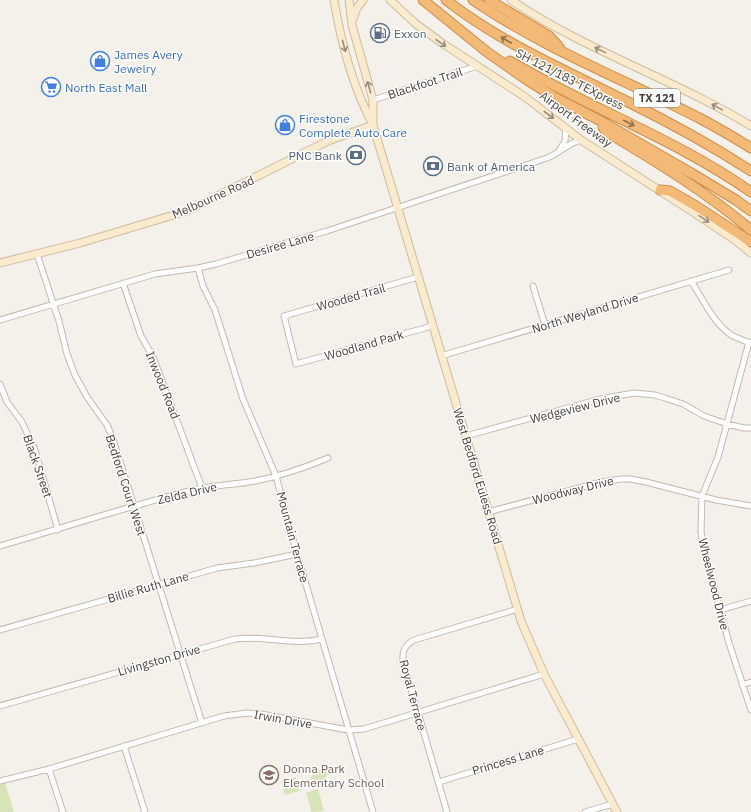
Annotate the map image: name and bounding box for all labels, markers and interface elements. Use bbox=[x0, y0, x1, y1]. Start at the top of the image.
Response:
fuel station icon: Exxon bbox=[369, 22, 391, 44]
place label: Exxon bbox=[394, 26, 427, 41]
one-way arrow bbox=[500, 35, 512, 43]
one-way arrow bbox=[341, 39, 348, 52]
one-way arrow bbox=[436, 39, 447, 47]
street label: SH 121/183 TEXpress bbox=[513, 45, 627, 113]
one-way arrow bbox=[595, 45, 607, 53]
place label: James Avery Jewelry bbox=[114, 47, 183, 76]
shop icon: James Avery Jewelry bbox=[89, 50, 111, 72]
street label: Blackfoot Trail bbox=[386, 64, 464, 102]
supermarket icon: North East Mall bbox=[40, 76, 62, 98]
place label: North East Mall bbox=[65, 80, 147, 95]
one-way arrow bbox=[365, 80, 372, 93]
street label: Airport Freeway bbox=[537, 88, 615, 150]
road number: TX 121 bbox=[634, 89, 680, 107]
one-way arrow bbox=[711, 102, 723, 110]
place label: Firestone Complete Auto Care bbox=[299, 111, 407, 140]
one-way arrow bbox=[544, 111, 555, 119]
shop icon: Firestone Complete Auto Care bbox=[274, 114, 296, 136]
one-way arrow bbox=[623, 119, 635, 127]
bank icon: PNC Bank bbox=[345, 144, 367, 166]
place label: PNC Bank bbox=[289, 148, 343, 163]
bank icon: Bank of America bbox=[422, 155, 444, 177]
place label: Bank of America bbox=[447, 159, 536, 174]
street label: Melbourne Road bbox=[170, 172, 256, 222]
one-way arrow bbox=[698, 215, 709, 223]
street label: Desiree Lane bbox=[244, 228, 316, 262]
street label: Wooded Trail bbox=[315, 280, 387, 314]
street label: North Weyland Drive bbox=[530, 290, 641, 336]
street label: Woodland Park bbox=[323, 326, 406, 363]
street label: Inwood Road bbox=[143, 349, 183, 421]
street label: Wedgeview Drive bbox=[528, 389, 622, 426]
street label: West Bedford Euless Road bbox=[450, 406, 506, 546]
street label: Bedford Court West bbox=[103, 432, 149, 538]
street label: Black Street bbox=[20, 433, 56, 499]
street label: Woodway Drive bbox=[531, 473, 615, 507]
street label: Zelda Drive bbox=[156, 479, 219, 507]
street label: Mountain Terrace bbox=[274, 490, 312, 585]
street label: Wheelwood Drive bbox=[695, 537, 733, 632]
street label: Billie Ruth Lane bbox=[106, 568, 191, 606]
street label: Livingston Drive bbox=[116, 641, 202, 679]
street label: Royal Terrace bbox=[396, 658, 430, 733]
street label: Irwin Drive bbox=[253, 706, 314, 732]
street label: Princess Lane bbox=[470, 742, 546, 778]
place label: Donna Park Elementary School bbox=[283, 761, 384, 790]
school or university icon: Donna Park Elementary School bbox=[258, 764, 280, 786]

